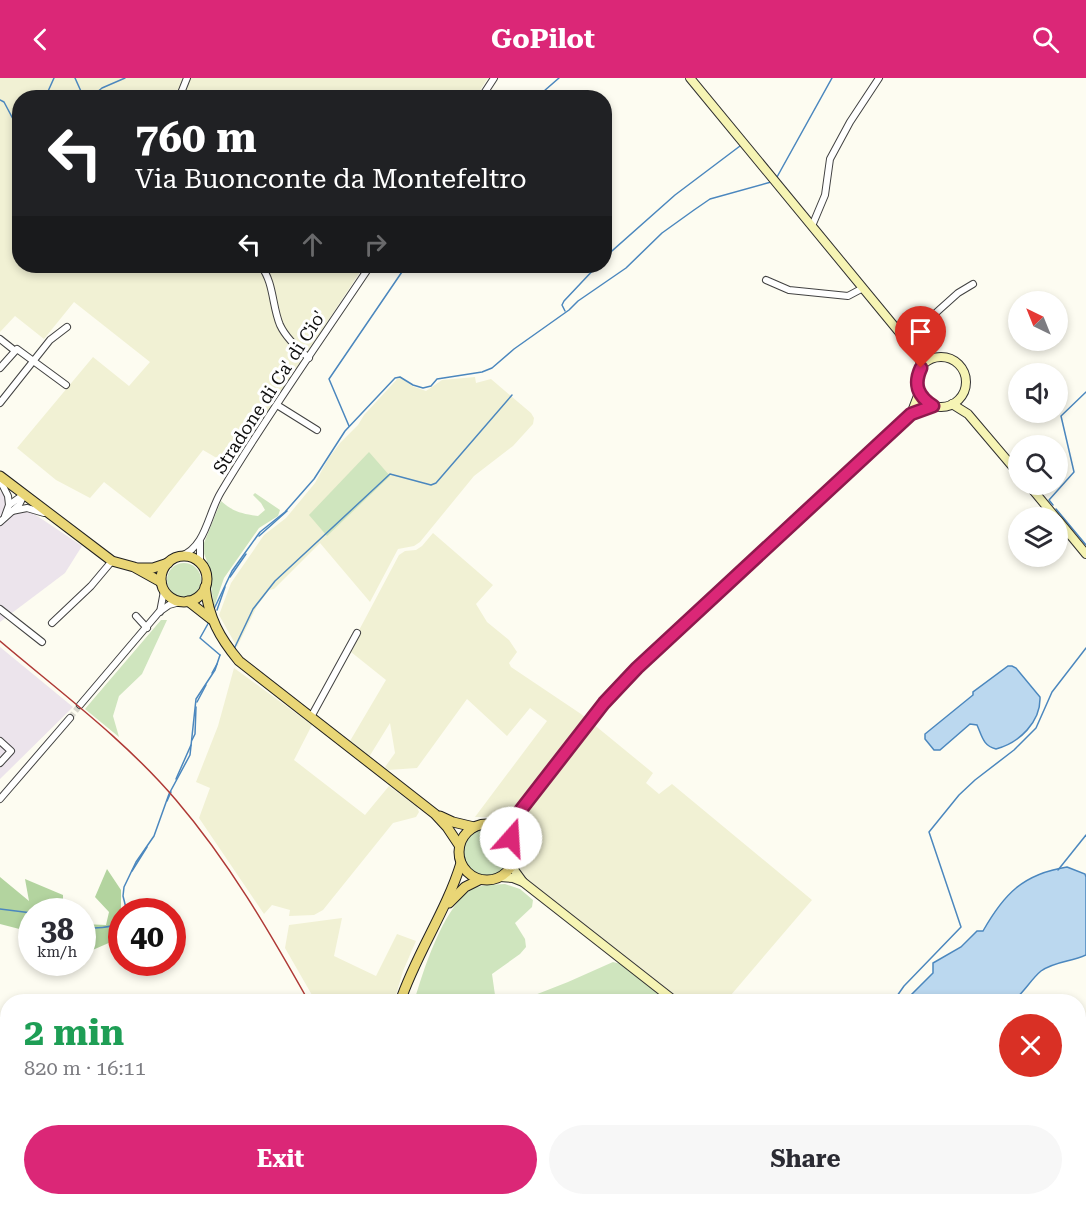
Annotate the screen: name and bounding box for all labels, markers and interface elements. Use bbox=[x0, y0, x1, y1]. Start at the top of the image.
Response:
icon: back bbox=[24, 23, 57, 56]
text: GoPilot bbox=[491, 23, 595, 55]
icon: search bbox=[1029, 23, 1062, 56]
text: 760 m bbox=[135, 113, 257, 162]
icon: left bbox=[36, 114, 114, 192]
text: Via Buonconte da Montefeltro bbox=[135, 163, 527, 195]
icon: left bbox=[233, 228, 266, 261]
icon: ahead bbox=[296, 228, 329, 261]
icon: right bbox=[359, 228, 392, 261]
north arrow bbox=[1008, 291, 1068, 351]
map controls bbox=[1008, 291, 1068, 567]
street label: Stradone di Ca' di Cio' bbox=[208, 306, 330, 478]
pin bbox=[895, 306, 946, 368]
icon: arrive bbox=[904, 315, 937, 348]
button: sound bbox=[1008, 363, 1068, 423]
button: search bbox=[1008, 435, 1068, 495]
button: layers bbox=[1008, 507, 1068, 567]
position arrow bbox=[479, 806, 543, 870]
speed limit sign: 40 bbox=[108, 898, 186, 976]
text: 38 bbox=[40, 912, 74, 947]
text: km/h bbox=[37, 943, 77, 961]
text: 2 min bbox=[24, 1012, 124, 1054]
button: close bbox=[999, 1014, 1062, 1077]
text: 820 m · 16:11 bbox=[24, 1056, 146, 1080]
button: Exit bbox=[24, 1125, 537, 1194]
button: Share bbox=[549, 1125, 1062, 1194]

